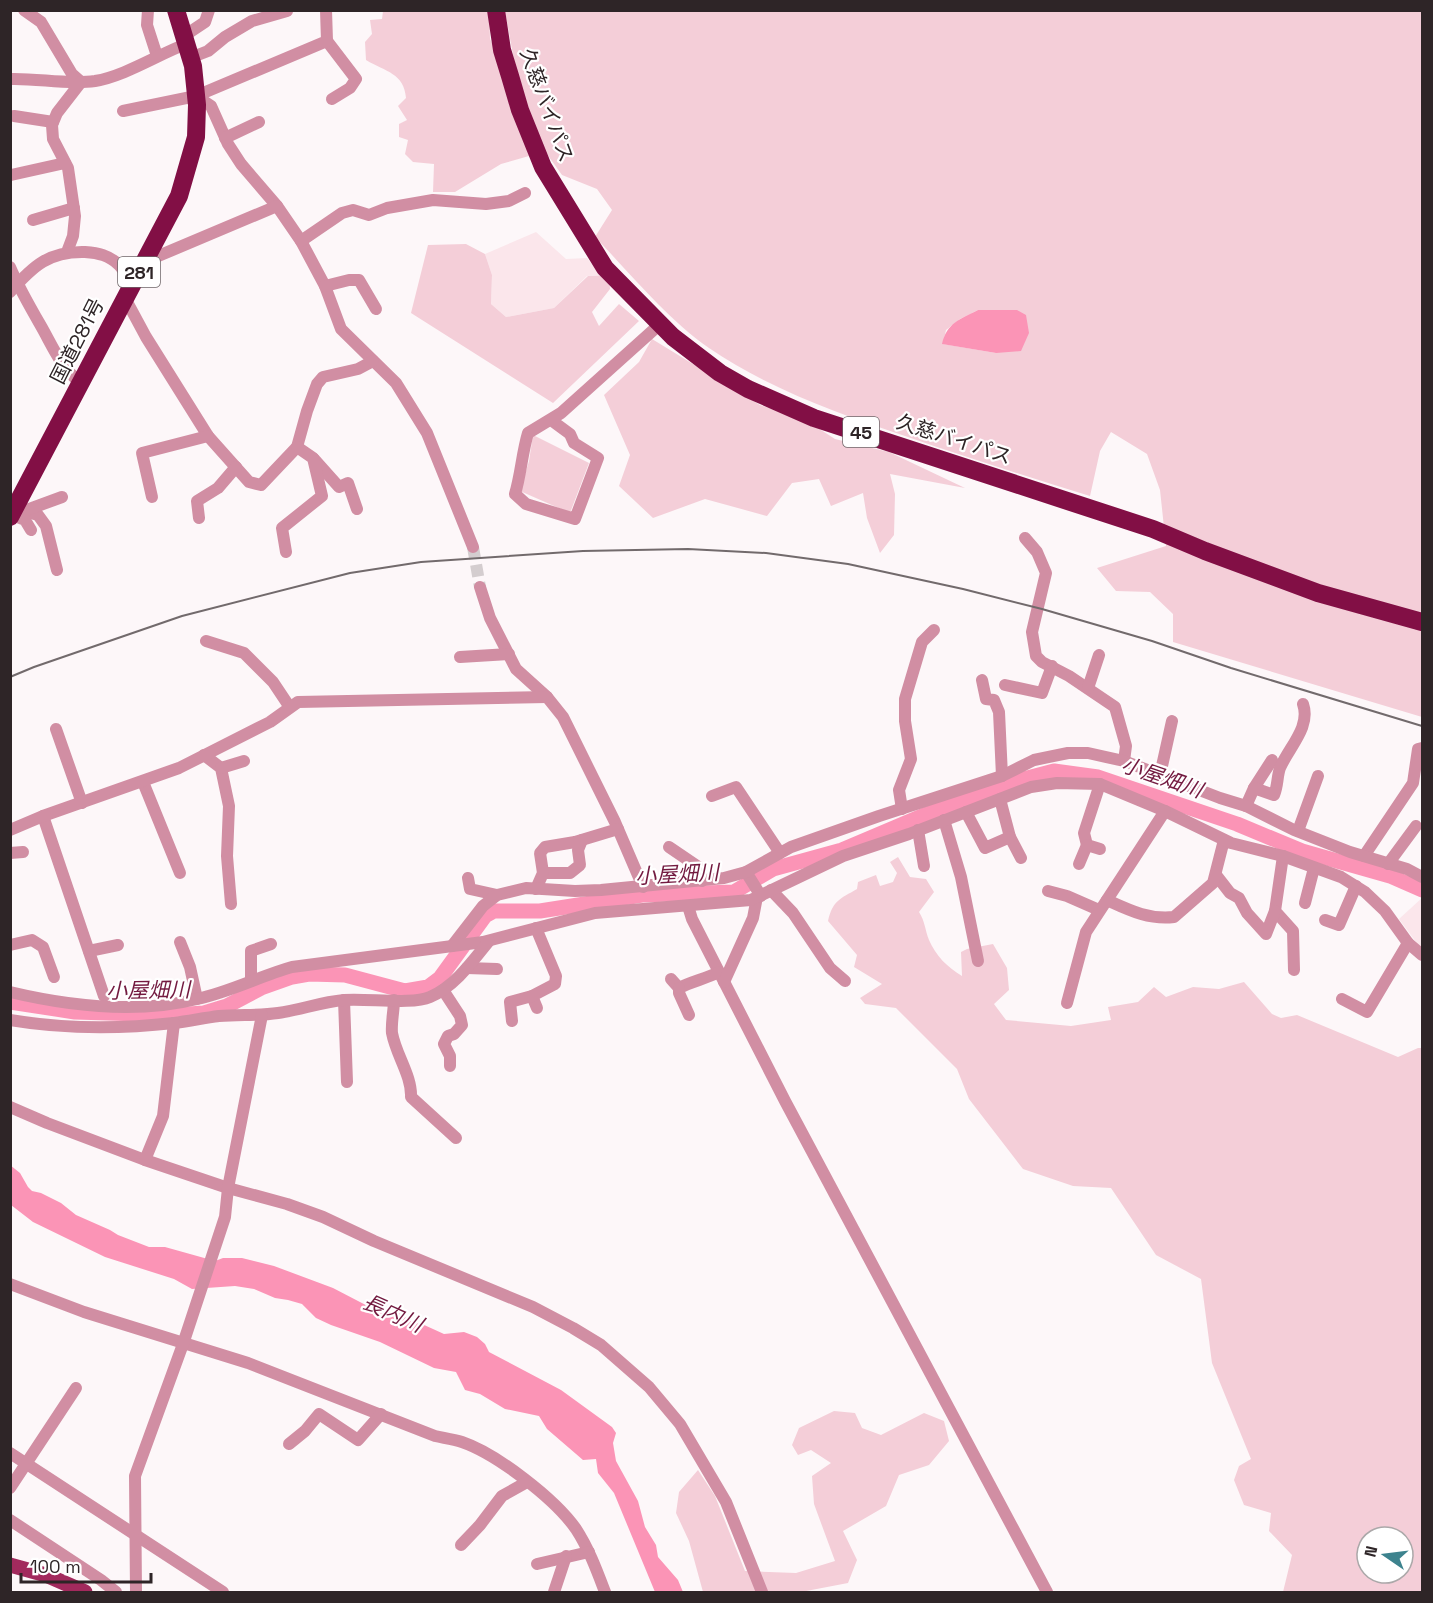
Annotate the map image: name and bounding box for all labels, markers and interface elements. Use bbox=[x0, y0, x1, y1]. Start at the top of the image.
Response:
street label: 久慈バイパス bbox=[514, 44, 580, 166]
road number: 281 bbox=[118, 257, 160, 287]
street label: 国道281号 bbox=[44, 294, 110, 388]
street label: 久慈バイパス bbox=[893, 408, 1015, 470]
road number: 45 bbox=[843, 417, 879, 447]
water label: 小屋畑川 bbox=[1118, 751, 1208, 804]
water label: 小屋畑川 bbox=[634, 858, 722, 890]
water label: 小屋畑川 bbox=[106, 976, 192, 1004]
water label: 長内川 bbox=[359, 1288, 429, 1339]
north arrow bbox=[1355, 1525, 1415, 1585]
text: N bbox=[1359, 1544, 1382, 1559]
scale bar bbox=[21, 1546, 152, 1584]
text: 100 m bbox=[30, 1555, 81, 1578]

